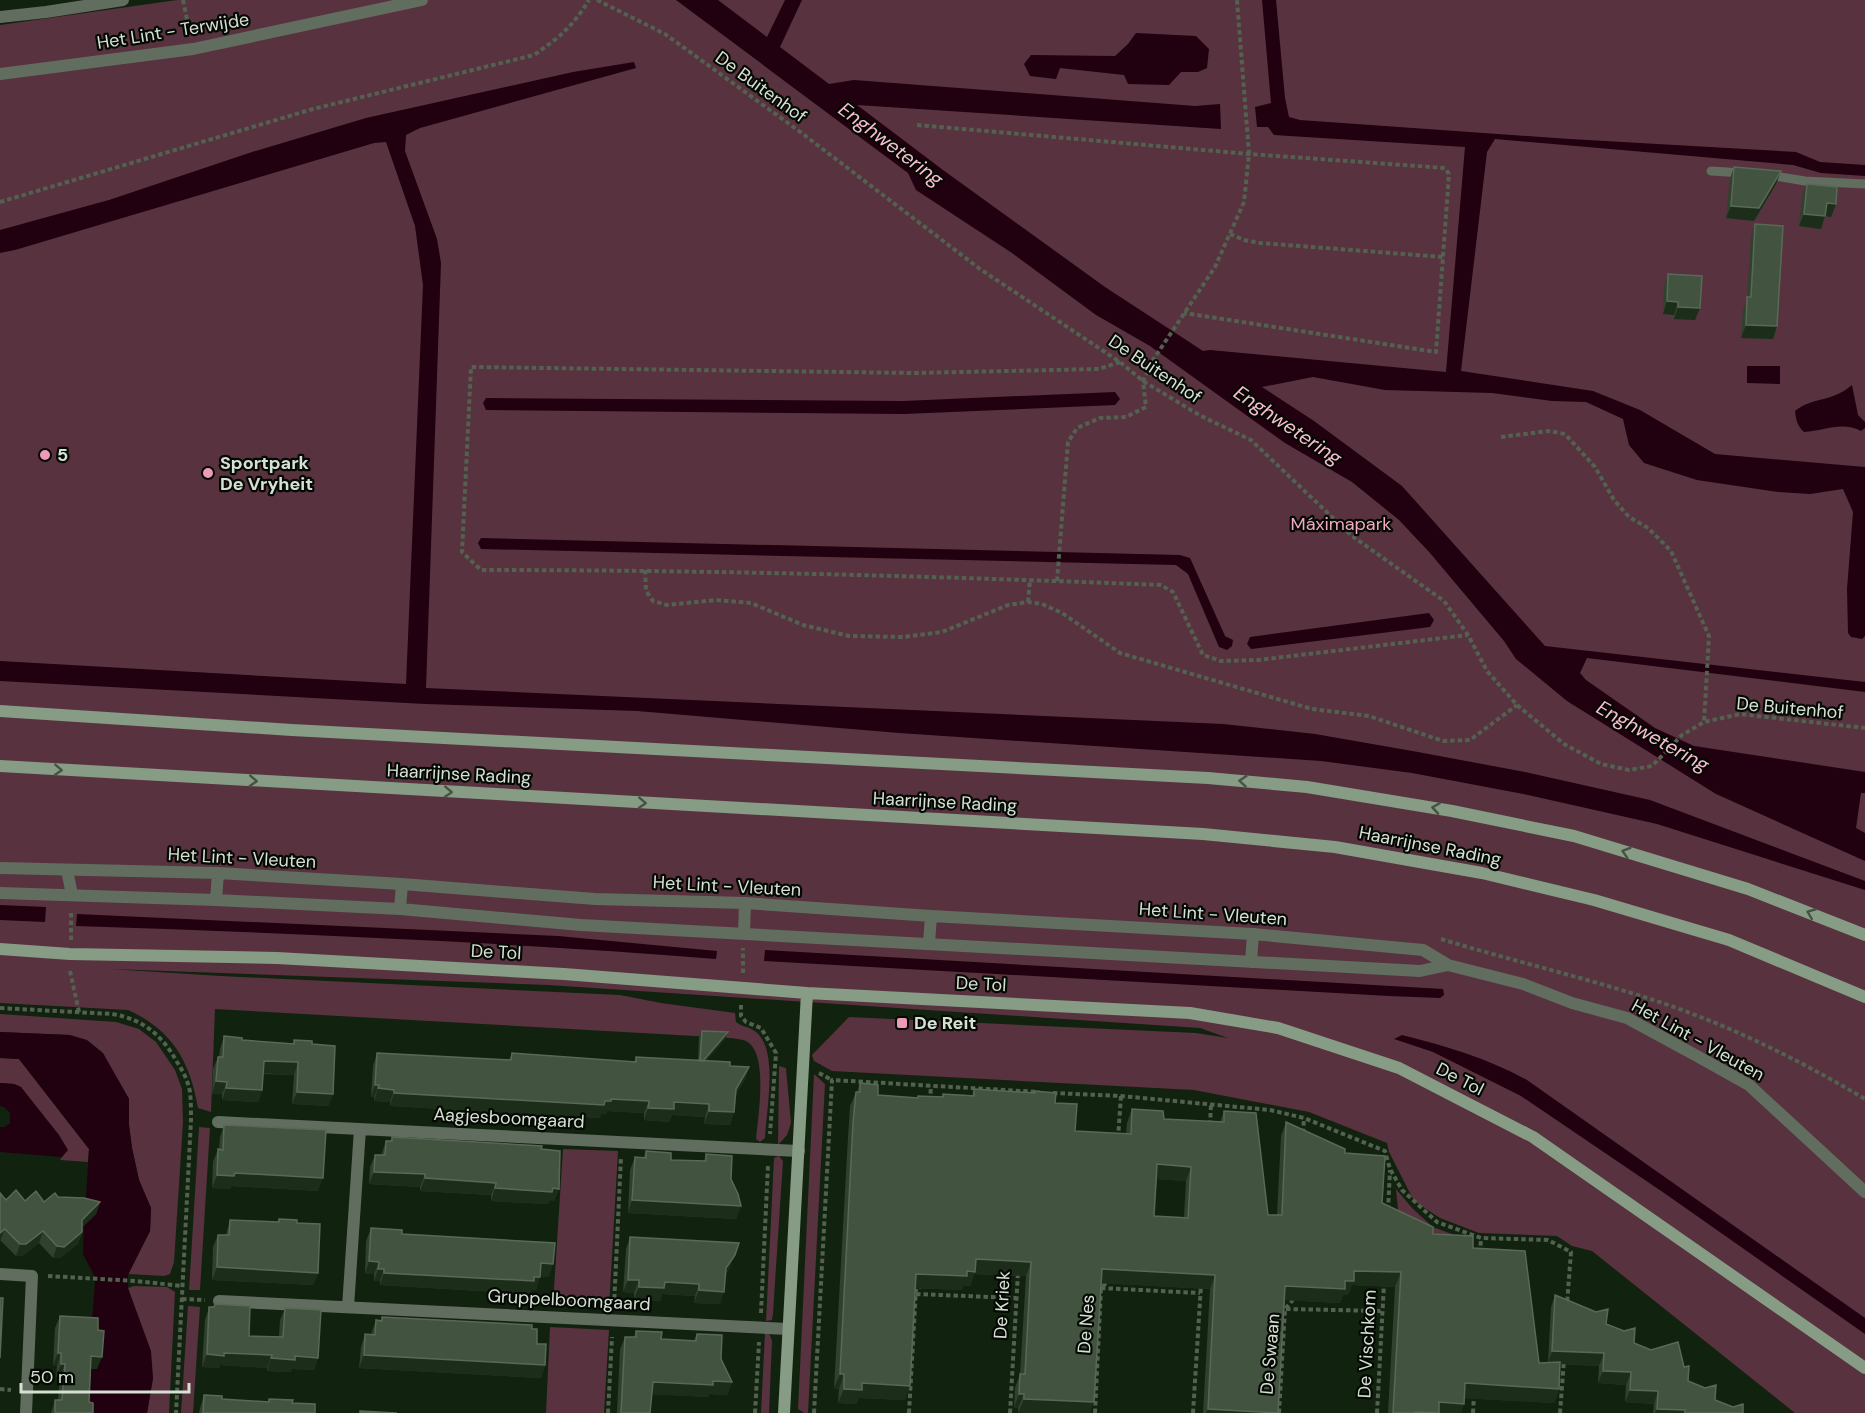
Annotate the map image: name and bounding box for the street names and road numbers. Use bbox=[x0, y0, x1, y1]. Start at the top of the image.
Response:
street label: Het Lint - Terwijde bbox=[95, 7, 251, 55]
street label: De Buitenhof bbox=[711, 46, 811, 128]
street label: De Buitenhof bbox=[1104, 329, 1206, 409]
street label: De Buitenhof bbox=[1735, 691, 1845, 725]
street label: Haarrijnse Rading bbox=[386, 758, 532, 790]
street label: Haarrijnse Rading bbox=[872, 786, 1018, 818]
street label: Haarrijnse Rading bbox=[1357, 820, 1503, 872]
street label: Het Lint - Vleuten bbox=[167, 842, 317, 874]
street label: Het Lint - Vleuten bbox=[652, 870, 802, 902]
street label: Het Lint - Vleuten bbox=[1138, 897, 1288, 931]
street label: De Tol bbox=[470, 939, 522, 965]
street label: De Tol bbox=[955, 971, 1007, 997]
street label: Het Lint - Vleuten bbox=[1627, 994, 1769, 1086]
street label: De Tol bbox=[1432, 1057, 1488, 1101]
street label: Aagjesboomgaard bbox=[433, 1102, 585, 1134]
street label: De Kriek bbox=[988, 1270, 1016, 1340]
street label: Gruppelboomgaard bbox=[487, 1284, 651, 1316]
street label: De Vischkom bbox=[1352, 1289, 1382, 1399]
street label: De Nes bbox=[1072, 1294, 1100, 1354]
street label: De Swaan bbox=[1255, 1313, 1285, 1395]

